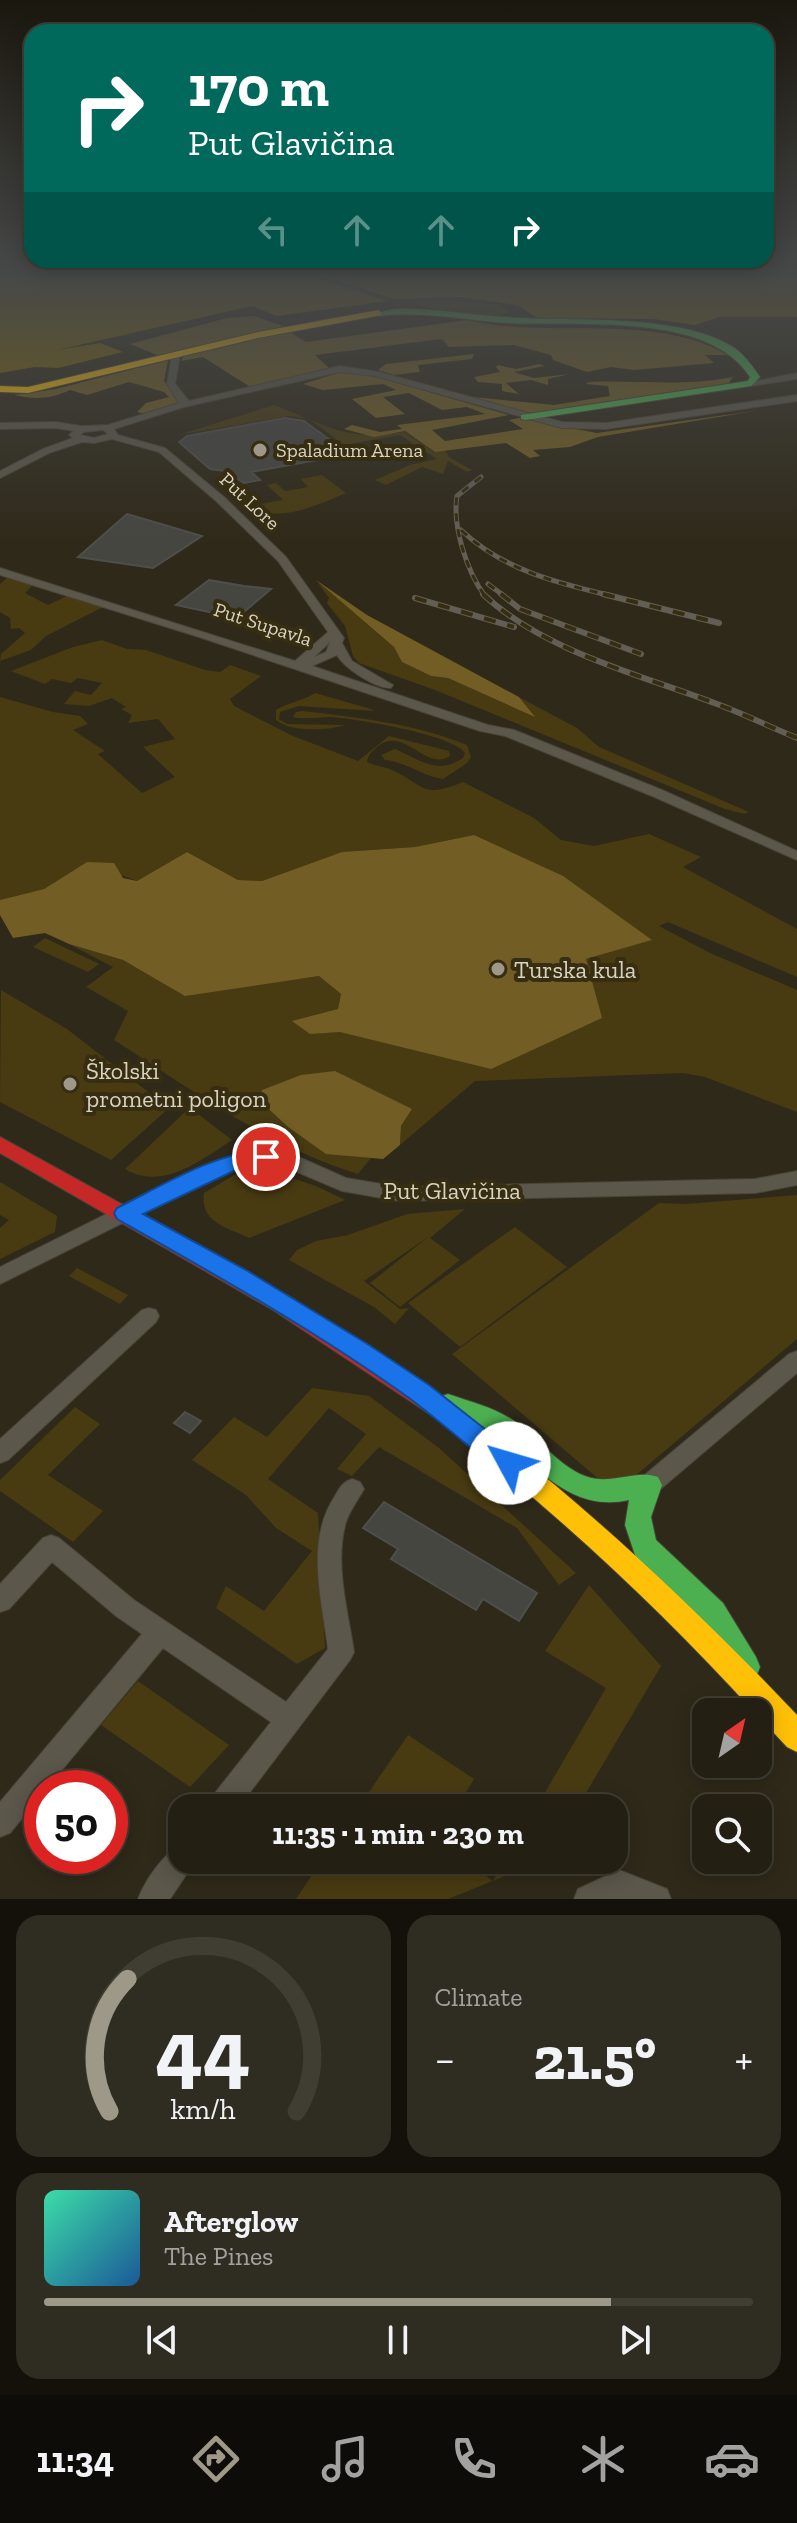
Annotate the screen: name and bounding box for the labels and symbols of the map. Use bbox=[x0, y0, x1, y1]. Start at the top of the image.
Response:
place label: Spaladium Arena bbox=[276, 438, 424, 462]
marker: Spaladium Arena bbox=[251, 441, 269, 459]
street label: Put Lore bbox=[215, 467, 285, 535]
street label: Put Supavla bbox=[211, 597, 315, 651]
place label: Turska kula bbox=[514, 955, 637, 984]
marker: Turska kula bbox=[489, 960, 507, 978]
place label: Školski prometni poligon bbox=[86, 1056, 266, 1113]
marker: Školski prometni poligon bbox=[61, 1075, 79, 1093]
pin bbox=[232, 1123, 300, 1191]
street label: Put Glavičina bbox=[383, 1176, 521, 1205]
position arrow bbox=[467, 1421, 551, 1505]
north arrow bbox=[692, 1698, 772, 1778]
speed limit sign: 50 bbox=[24, 1770, 128, 1874]

